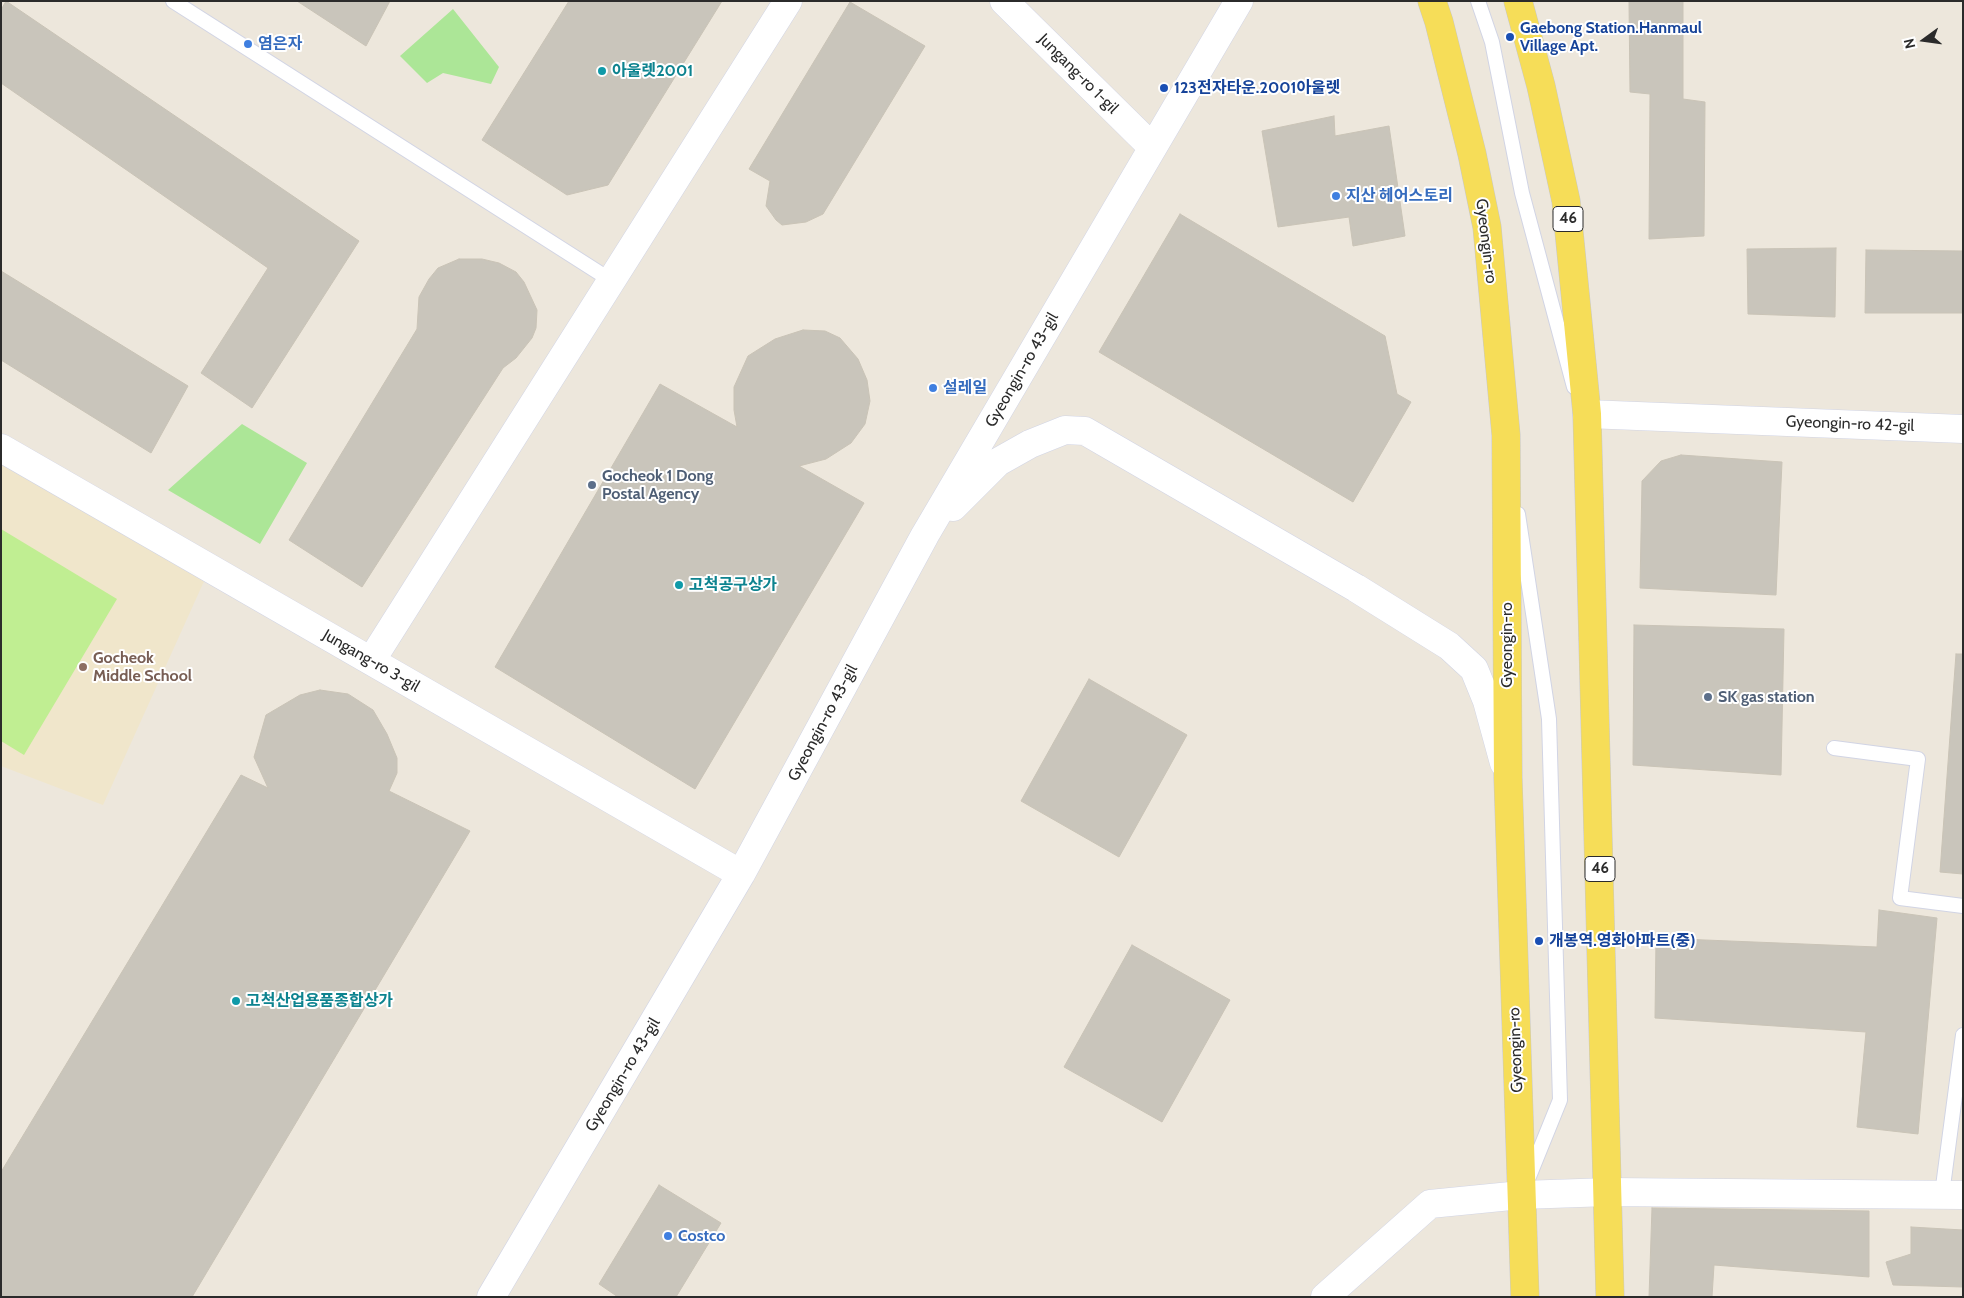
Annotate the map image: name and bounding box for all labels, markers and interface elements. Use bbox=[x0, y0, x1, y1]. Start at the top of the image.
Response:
north arrow bbox=[1899, 15, 1949, 65]
place label: Gaebong Station.Hanmaul Village Apt. bbox=[1520, 18, 1702, 56]
street label: Jungang-ro 1-gil bbox=[1034, 30, 1122, 118]
marker: Gaebong Station.Hanmaul Village Apt. bbox=[1504, 31, 1516, 43]
place label: 염은자 bbox=[258, 34, 302, 54]
text: N bbox=[1900, 37, 1919, 51]
marker: 염은자 bbox=[242, 38, 254, 50]
place label: 아울렛2001 bbox=[612, 61, 693, 81]
marker: 아울렛2001 bbox=[596, 65, 608, 77]
place label: 123전자타운.2001아울렛 bbox=[1174, 78, 1341, 98]
marker: 123전자타운.2001아울렛 bbox=[1158, 82, 1170, 94]
place label: 지산 헤어스토리 bbox=[1346, 186, 1453, 206]
marker: 지산 헤어스토리 bbox=[1330, 190, 1342, 202]
street label: Gyeongin-ro bbox=[1471, 197, 1501, 285]
road number: 46 bbox=[1553, 206, 1583, 232]
street label: Gyeongin-ro 43-gil bbox=[981, 309, 1063, 431]
place label: 설레일 bbox=[943, 378, 987, 398]
marker: 설레일 bbox=[927, 382, 939, 394]
street label: Gyeongin-ro 42-gil bbox=[1785, 412, 1915, 436]
place label: Gocheok 1 Dong Postal Agency bbox=[602, 466, 713, 504]
marker: Gocheok 1 Dong Postal Agency bbox=[586, 479, 598, 491]
place label: 고척공구상가 bbox=[689, 575, 777, 595]
marker: 고척공구상가 bbox=[673, 579, 685, 591]
street label: Gyeongin-ro bbox=[1497, 602, 1517, 688]
street label: Jungang-ro 3-gil bbox=[319, 626, 423, 696]
place label: Gocheok Middle School bbox=[93, 648, 192, 686]
marker: Gocheok Middle School bbox=[77, 661, 89, 673]
street label: Gyeongin-ro 43-gil bbox=[784, 661, 862, 785]
place label: SK gas station bbox=[1718, 687, 1815, 707]
marker: SK gas station bbox=[1702, 691, 1714, 703]
road number: 46 bbox=[1585, 856, 1615, 882]
place label: 개봉역.영화아파트(중) bbox=[1549, 931, 1696, 951]
marker: 개봉역.영화아파트(중) bbox=[1533, 935, 1545, 947]
place label: 고척산업용품종합상가 bbox=[246, 991, 393, 1011]
marker: 고척산업용품종합상가 bbox=[230, 995, 242, 1007]
street label: Gyeongin-ro bbox=[1505, 1007, 1527, 1093]
street label: Gyeongin-ro 43-gil bbox=[582, 1015, 664, 1135]
place label: Costco bbox=[678, 1226, 725, 1246]
marker: Costco bbox=[662, 1230, 674, 1242]

